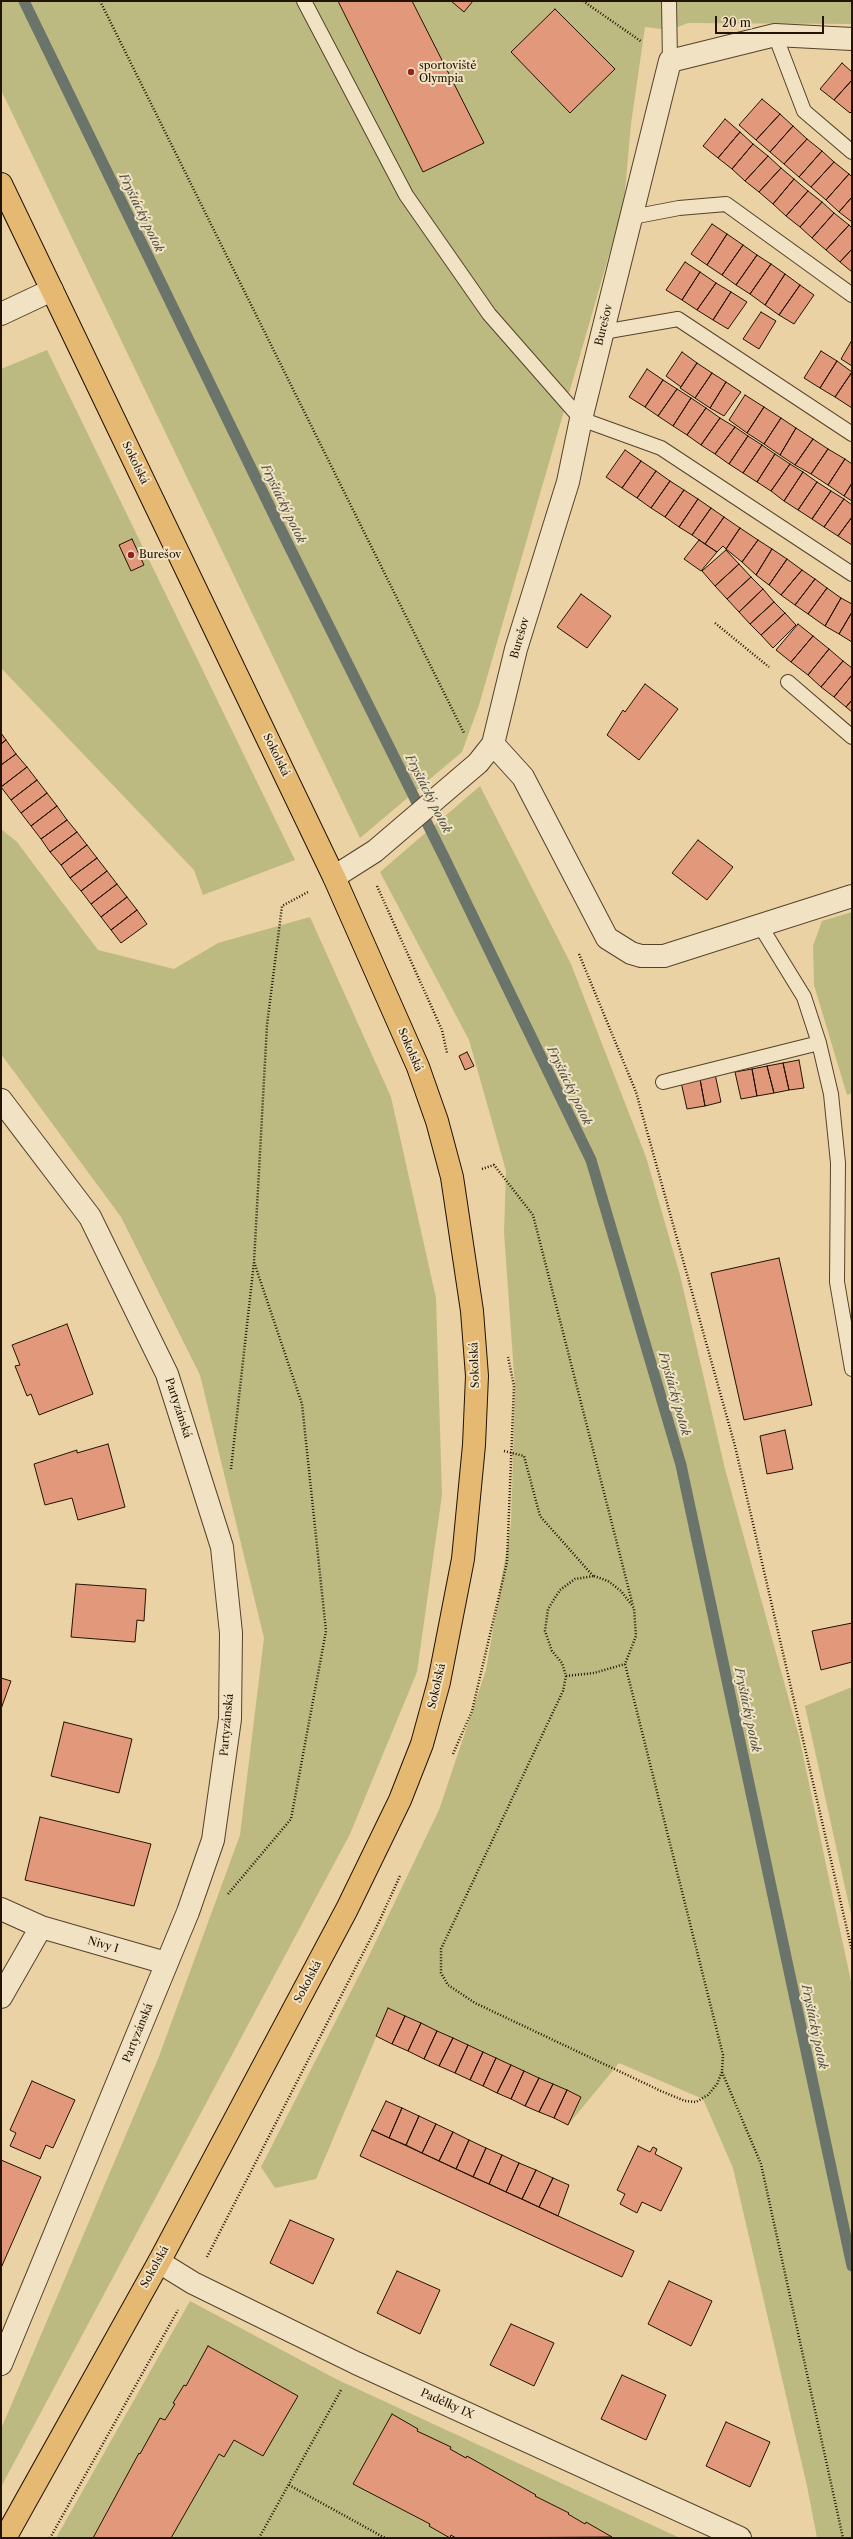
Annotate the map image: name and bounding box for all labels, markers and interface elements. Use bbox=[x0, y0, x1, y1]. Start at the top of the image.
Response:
scale bar bbox=[717, 8, 826, 34]
text: 20 m bbox=[722, 15, 751, 30]
place label: sportoviště Olympia bbox=[419, 59, 476, 85]
marker: sportoviště Olympia bbox=[406, 67, 416, 77]
water label: Fryštácký potok bbox=[116, 171, 166, 255]
street label: Burešov bbox=[592, 303, 616, 347]
street label: Sokolská bbox=[119, 439, 151, 487]
water label: Fryštácký potok bbox=[258, 462, 308, 546]
place label: Burešov bbox=[139, 548, 181, 562]
marker: Burešov bbox=[126, 550, 136, 560]
street label: Burešov bbox=[508, 616, 532, 660]
street label: Sokolská bbox=[260, 731, 292, 779]
water label: Fryštácký potok bbox=[402, 752, 454, 836]
street label: Sokolská bbox=[395, 1026, 425, 1074]
water label: Fryštácký potok bbox=[544, 1044, 594, 1128]
street label: Sokolská bbox=[468, 1342, 482, 1388]
water label: Fryštácký potok bbox=[655, 1351, 693, 1437]
street label: Partyzánská bbox=[162, 1376, 194, 1440]
street label: Sokolská bbox=[425, 1662, 449, 1710]
water label: Fryštácký potok bbox=[731, 1666, 763, 1754]
street label: Partyzánská bbox=[218, 1693, 236, 1757]
street label: Nivy I bbox=[86, 1934, 120, 1956]
street label: Sokolská bbox=[291, 1959, 325, 2005]
water label: Fryštácký potok bbox=[798, 1983, 830, 2071]
street label: Partyzánská bbox=[120, 2001, 156, 2065]
street label: Sokolská bbox=[138, 2244, 172, 2290]
street label: Padělky IX bbox=[418, 2386, 476, 2422]

